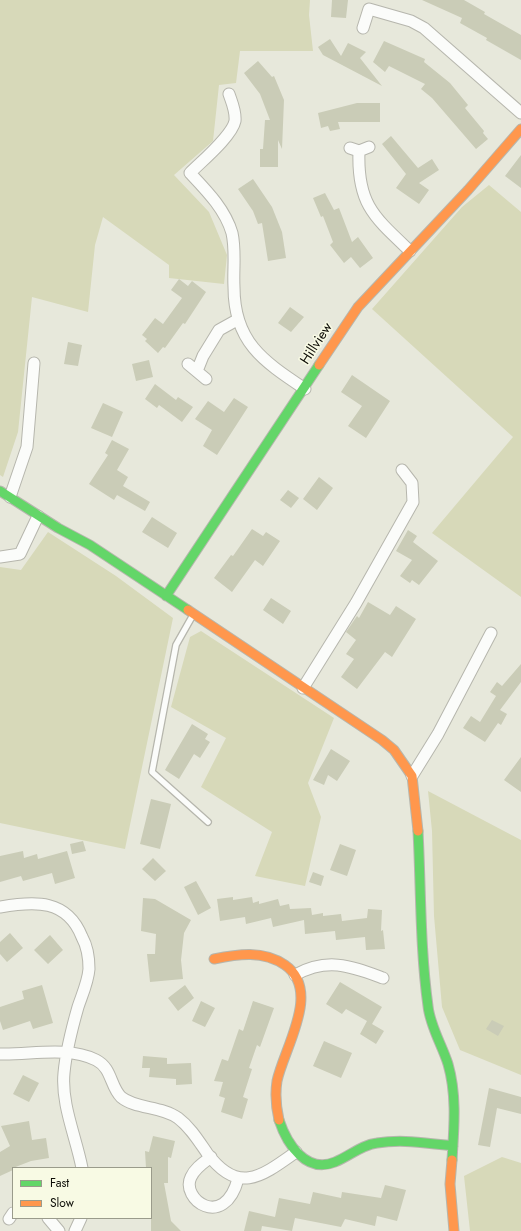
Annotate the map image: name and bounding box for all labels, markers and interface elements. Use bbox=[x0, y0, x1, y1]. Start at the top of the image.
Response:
street label: Hillview bbox=[297, 320, 337, 368]
legend bbox=[12, 1167, 152, 1219]
text: Fast bbox=[50, 1174, 69, 1192]
text: Slow bbox=[50, 1194, 74, 1212]

